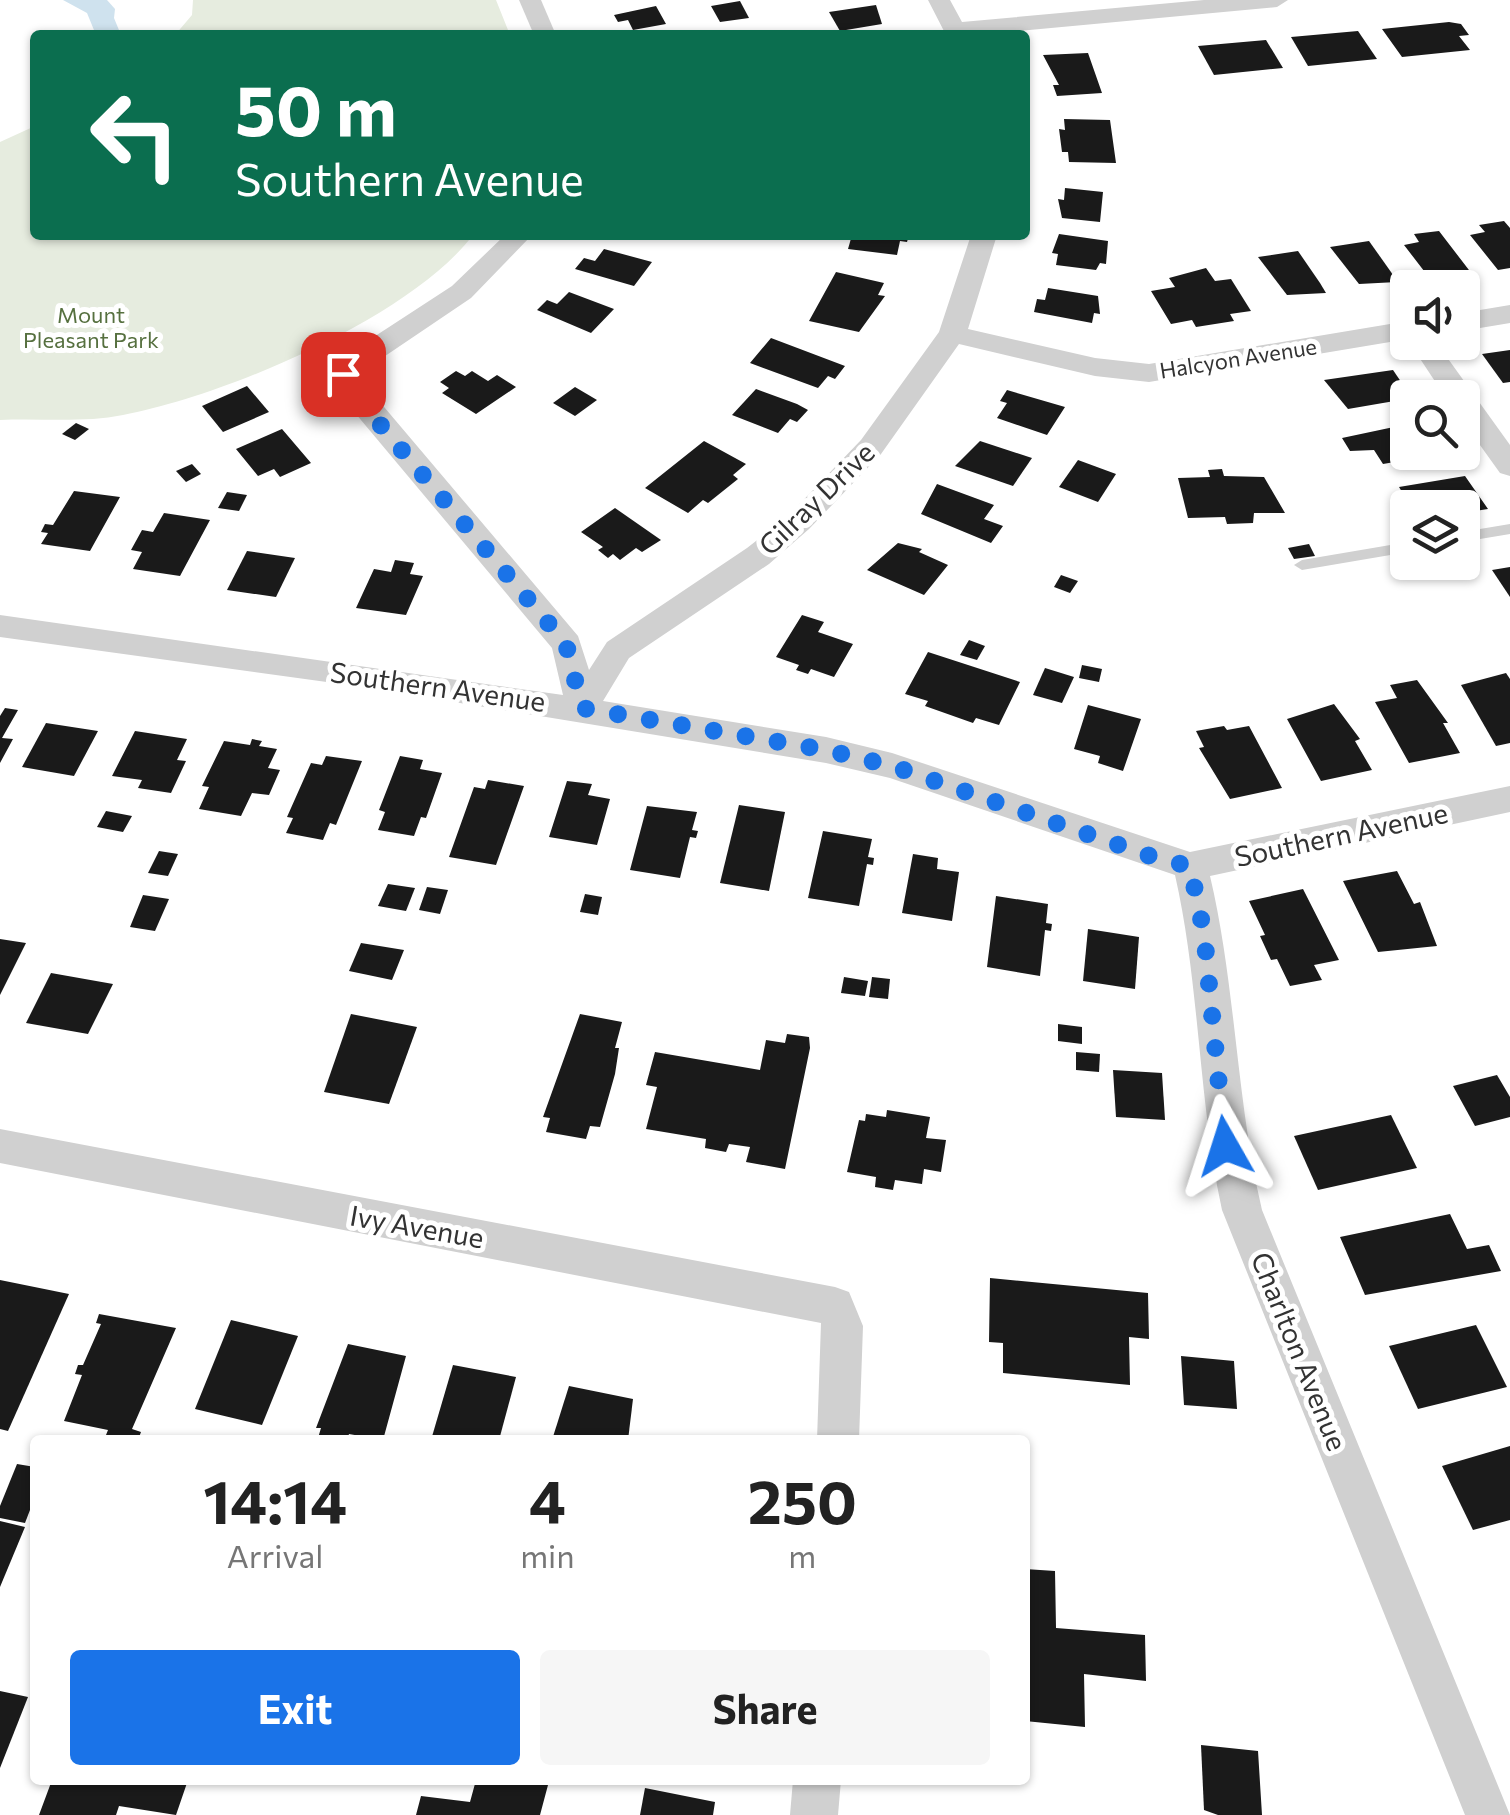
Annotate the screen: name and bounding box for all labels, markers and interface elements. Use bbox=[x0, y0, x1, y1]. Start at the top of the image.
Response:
text: 50 m bbox=[235, 65, 397, 150]
icon: left bbox=[70, 70, 200, 200]
text: Southern Avenue bbox=[235, 150, 584, 205]
map controls bbox=[1390, 270, 1480, 580]
button: sound bbox=[1390, 270, 1480, 360]
park label: Mount Pleasant Park bbox=[23, 301, 159, 353]
pin bbox=[301, 332, 386, 417]
street label: Halcyon Avenue bbox=[1157, 332, 1319, 384]
icon: arrive bbox=[316, 347, 371, 402]
button: search bbox=[1390, 380, 1480, 470]
street label: Gilray Drive bbox=[751, 435, 881, 561]
button: layers bbox=[1390, 490, 1480, 580]
street label: Southern Avenue bbox=[328, 654, 548, 718]
street label: Southern Avenue bbox=[1231, 795, 1451, 873]
position arrow bbox=[1173, 1094, 1277, 1198]
street label: Ivy Avenue bbox=[347, 1198, 487, 1254]
street label: Charlton Avenue bbox=[1245, 1247, 1355, 1455]
text: 14:14 bbox=[203, 1463, 347, 1536]
text: 4 bbox=[529, 1463, 566, 1536]
text: 250 bbox=[748, 1463, 857, 1536]
text: Arrival bbox=[227, 1535, 323, 1575]
text: min bbox=[520, 1535, 575, 1575]
text: m bbox=[788, 1535, 816, 1575]
button: Exit bbox=[70, 1650, 520, 1765]
button: Share bbox=[540, 1650, 990, 1765]

